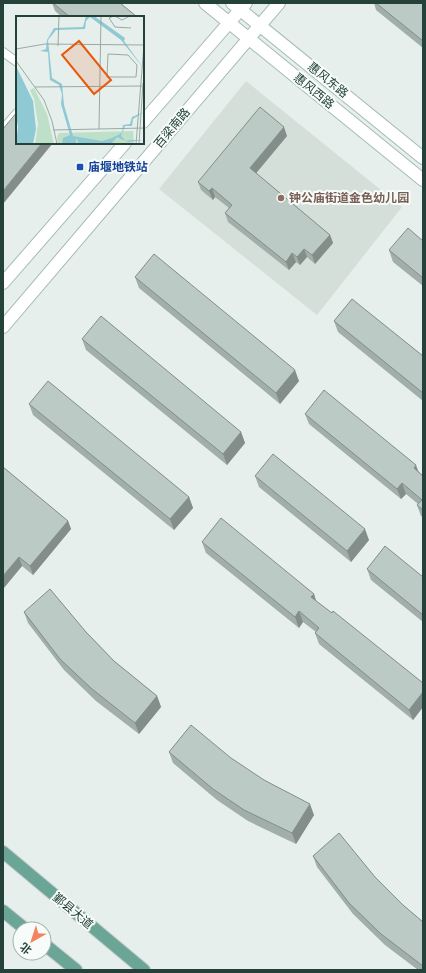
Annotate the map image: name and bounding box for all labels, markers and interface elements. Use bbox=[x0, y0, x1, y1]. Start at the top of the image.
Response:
inset map bbox=[16, 16, 144, 144]
street label: 惠风东路 bbox=[305, 59, 351, 101]
street label: 惠风西路 bbox=[291, 70, 337, 112]
street label: 百梁南路 bbox=[151, 105, 193, 151]
place label: 庙堰地铁站 bbox=[88, 160, 148, 174]
marker: 庙堰地铁站 bbox=[75, 162, 85, 172]
place label: 钟公庙街道金色幼儿园 bbox=[289, 191, 409, 205]
marker: 钟公庙街道金色幼儿园 bbox=[276, 193, 286, 203]
street label: 鄞县大道 bbox=[50, 890, 96, 932]
north arrow bbox=[12, 921, 52, 961]
text: 北 bbox=[18, 941, 34, 957]

